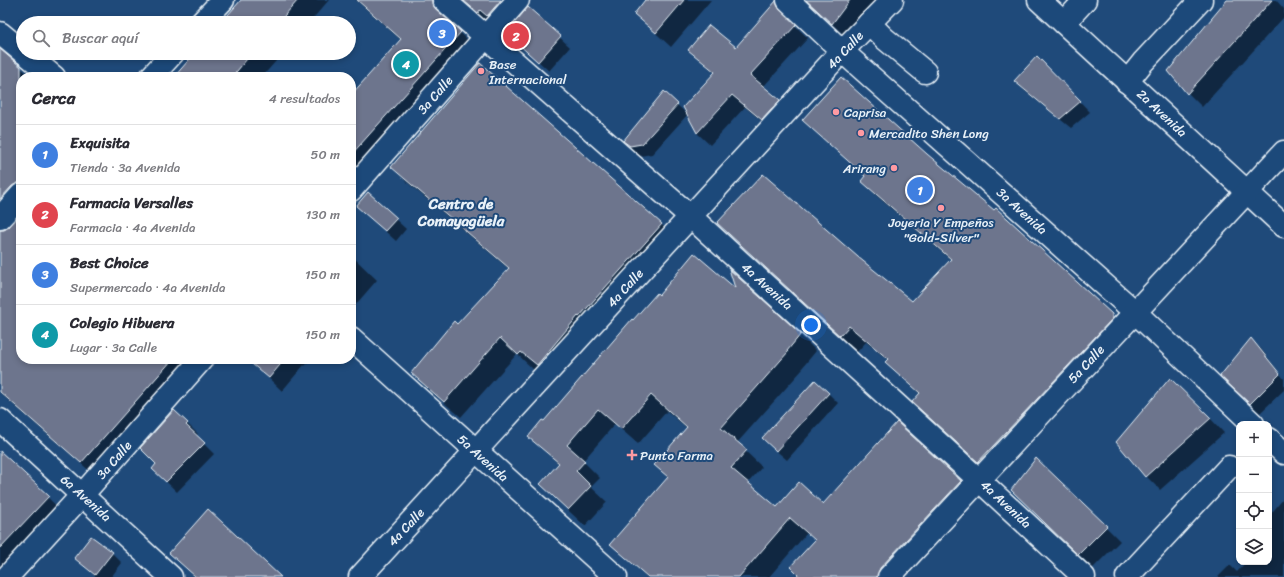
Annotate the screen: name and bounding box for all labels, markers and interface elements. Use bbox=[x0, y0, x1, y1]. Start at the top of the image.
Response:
search box bbox=[16, 16, 356, 60]
pin: 3 bbox=[429, 18, 455, 48]
pin: 2 bbox=[503, 21, 529, 51]
text: Buscar aquí bbox=[62, 25, 139, 51]
street label: 4a Calle bbox=[821, 25, 869, 75]
icon: search bbox=[30, 27, 52, 49]
pin: 4 bbox=[393, 49, 419, 79]
place label: Base Internacional bbox=[488, 53, 567, 91]
marker: Base Internacional bbox=[476, 66, 486, 76]
street label: 3a Calle bbox=[411, 70, 459, 120]
text: Cerca bbox=[32, 83, 75, 113]
street label: 2a Avenida bbox=[1131, 83, 1193, 143]
text: 4 resultados bbox=[269, 87, 340, 110]
place label: Caprisa bbox=[844, 101, 887, 124]
marker: Caprisa bbox=[831, 107, 841, 117]
place label: Mercadito Shen Long bbox=[869, 122, 989, 145]
marker: Mercadito Shen Long bbox=[856, 128, 866, 138]
text: Exquisita bbox=[70, 130, 130, 156]
text: 1 bbox=[42, 143, 48, 166]
text: 50 m bbox=[310, 143, 340, 166]
text: Tienda · 3a Avenida bbox=[70, 156, 180, 179]
place label: Arirang bbox=[842, 157, 886, 180]
marker: Arirang bbox=[889, 163, 899, 173]
pin: 1 bbox=[907, 175, 933, 205]
street label: 3a Avenida bbox=[991, 182, 1053, 241]
text: Farmacia Versalles bbox=[70, 190, 193, 216]
district label: Centro de Comayagüela bbox=[417, 191, 505, 234]
text: 2 bbox=[41, 203, 49, 226]
text: 130 m bbox=[306, 203, 340, 226]
marker: Joyeria Y Empeños "Gold-Silver" bbox=[936, 203, 946, 213]
place label: Joyeria Y Empeños "Gold-Silver" bbox=[887, 211, 994, 249]
text: Farmacia · 4a Avenida bbox=[70, 216, 196, 239]
text: Best Choice bbox=[70, 250, 149, 276]
street label: 4a Avenida bbox=[736, 256, 799, 316]
text: 3 bbox=[41, 263, 49, 286]
text: 150 m bbox=[305, 263, 340, 286]
street label: 4a Calle bbox=[601, 263, 649, 313]
text: Supermercado · 4a Avenida bbox=[70, 276, 226, 299]
text: Colegio Hibuera bbox=[70, 310, 174, 336]
your location bbox=[801, 315, 821, 335]
text: 4 bbox=[41, 323, 49, 346]
text: 150 m bbox=[305, 323, 340, 346]
text: Lugar · 3a Calle bbox=[70, 336, 157, 359]
street label: 5a Calle bbox=[1062, 339, 1110, 389]
map controls bbox=[1236, 421, 1272, 565]
button: + bbox=[1236, 421, 1272, 457]
street label: 5a Avenida bbox=[452, 428, 514, 488]
street label: 3a Calle bbox=[90, 435, 138, 485]
place label: Punto Farma bbox=[640, 444, 713, 467]
marker: Punto Farma bbox=[627, 450, 637, 460]
button: − bbox=[1236, 457, 1272, 493]
street label: 6a Avenida bbox=[55, 469, 117, 528]
street label: 4a Avenida bbox=[975, 474, 1037, 534]
button: locate bbox=[1236, 493, 1272, 529]
street label: 4a Calle bbox=[382, 502, 430, 552]
button: layers bbox=[1236, 529, 1272, 565]

